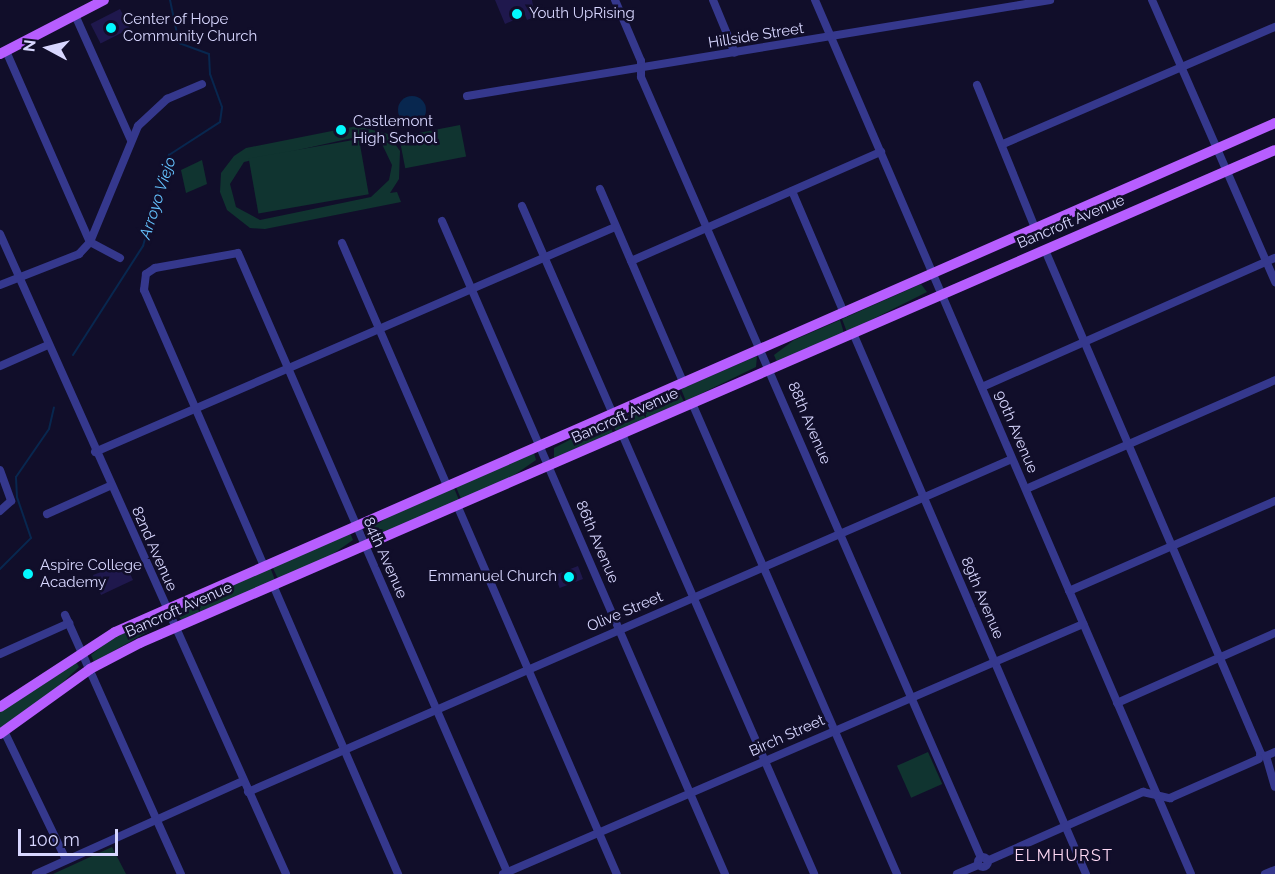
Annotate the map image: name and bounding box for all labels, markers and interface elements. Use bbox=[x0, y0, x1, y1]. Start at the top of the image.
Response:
place label: Youth UpRising bbox=[529, 5, 635, 23]
marker: Youth UpRising bbox=[510, 7, 524, 21]
place label: Center of Hope Community Church bbox=[123, 10, 258, 45]
north arrow bbox=[18, 18, 78, 78]
street label: Hillside Street bbox=[707, 20, 805, 52]
marker: Center of Hope Community Church bbox=[104, 21, 118, 35]
text: N bbox=[19, 39, 40, 53]
place label: Castlemont High School bbox=[353, 112, 437, 147]
marker: Castlemont High School bbox=[334, 123, 348, 137]
water label: Arroyo Viejo bbox=[136, 154, 180, 242]
street label: Bancroft Avenue bbox=[1014, 191, 1128, 253]
street label: 88th Avenue bbox=[784, 379, 834, 467]
street label: Bancroft Avenue bbox=[569, 384, 681, 448]
street label: 90th Avenue bbox=[990, 388, 1042, 476]
street label: 86th Avenue bbox=[571, 498, 623, 586]
street label: 82nd Avenue bbox=[127, 504, 181, 594]
street label: 84th Avenue bbox=[359, 514, 411, 602]
street label: 89th Avenue bbox=[957, 554, 1007, 642]
place label: Aspire College Academy bbox=[40, 556, 142, 591]
marker: Aspire College Academy bbox=[21, 567, 35, 581]
place label: Emmanuel Church bbox=[428, 568, 557, 586]
marker: Emmanuel Church bbox=[562, 570, 576, 584]
street label: Bancroft Avenue bbox=[123, 578, 235, 642]
street label: Olive Street bbox=[584, 588, 666, 636]
street label: Birch Street bbox=[746, 711, 828, 761]
scale bar bbox=[21, 817, 122, 855]
text: 100 m bbox=[29, 829, 80, 850]
district label: ELMHURST bbox=[1015, 846, 1113, 866]

